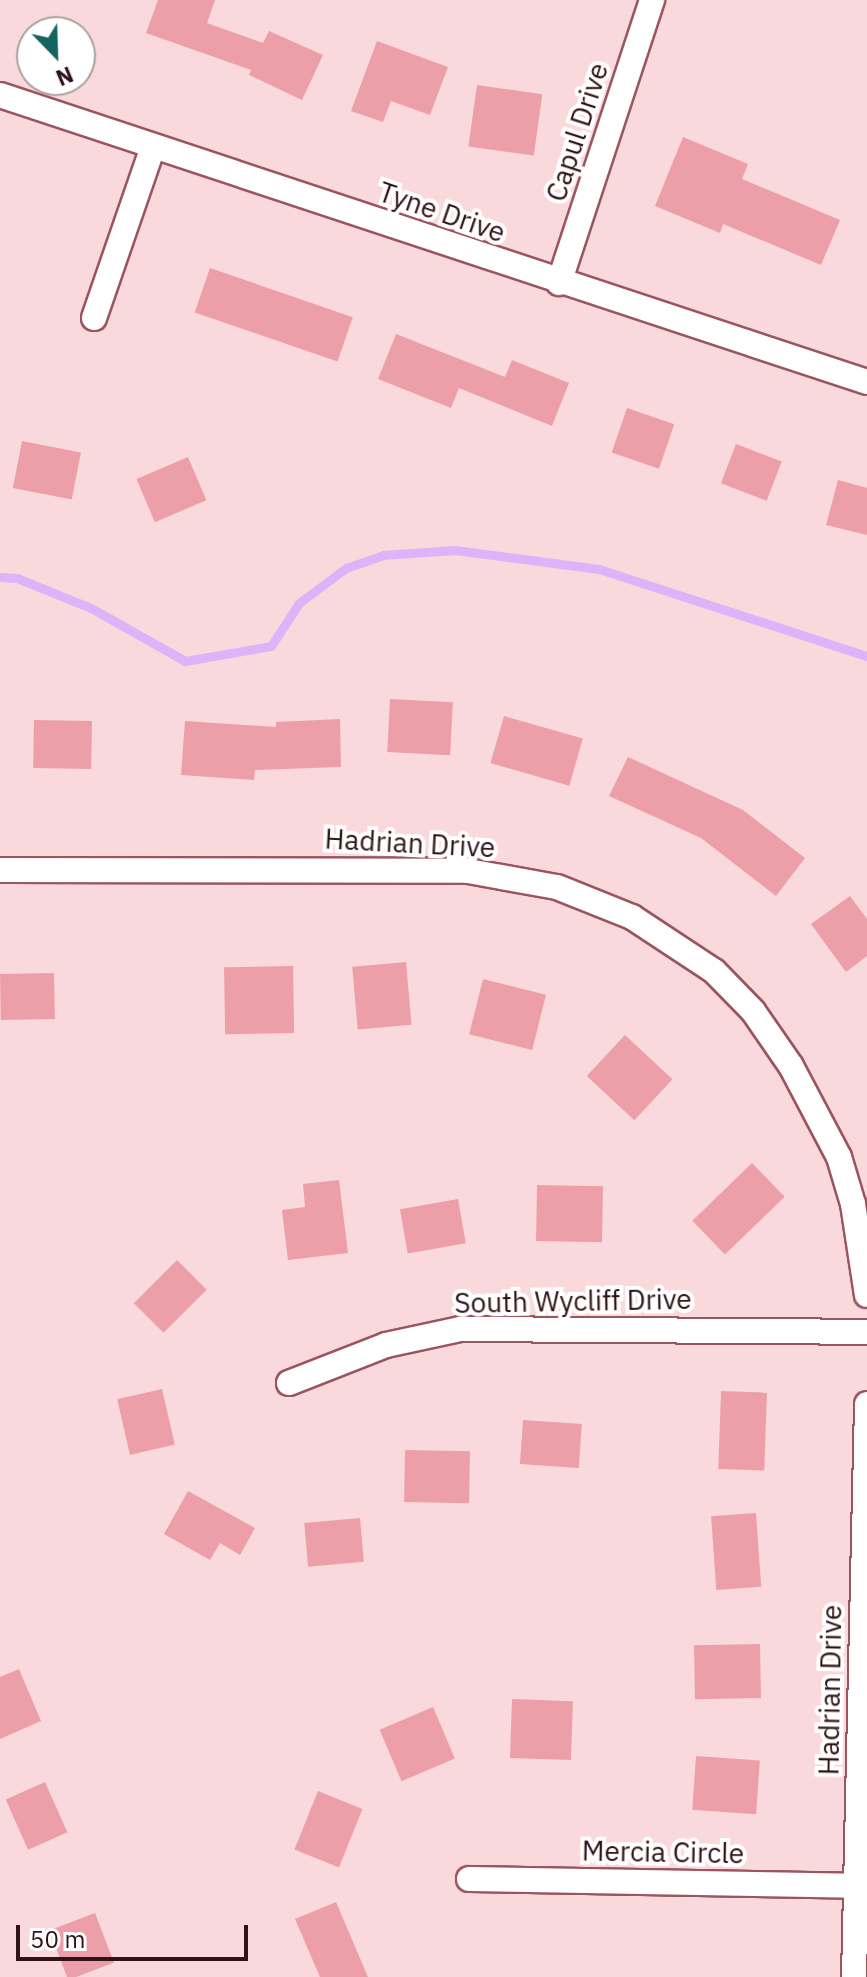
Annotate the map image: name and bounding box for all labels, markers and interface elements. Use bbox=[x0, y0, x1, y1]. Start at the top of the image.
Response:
north arrow bbox=[16, 16, 96, 96]
street label: Capul Drive bbox=[539, 58, 615, 206]
text: N bbox=[52, 60, 78, 93]
street label: Tyne Drive bbox=[374, 175, 510, 249]
street label: Hadrian Drive bbox=[324, 822, 496, 864]
street label: South Wycliff Drive bbox=[454, 1282, 692, 1320]
street label: Hadrian Drive bbox=[812, 1604, 848, 1776]
street label: Mercia Circle bbox=[581, 1834, 745, 1870]
scale bar bbox=[20, 1909, 252, 1959]
text: 50 m bbox=[30, 1923, 85, 1955]

